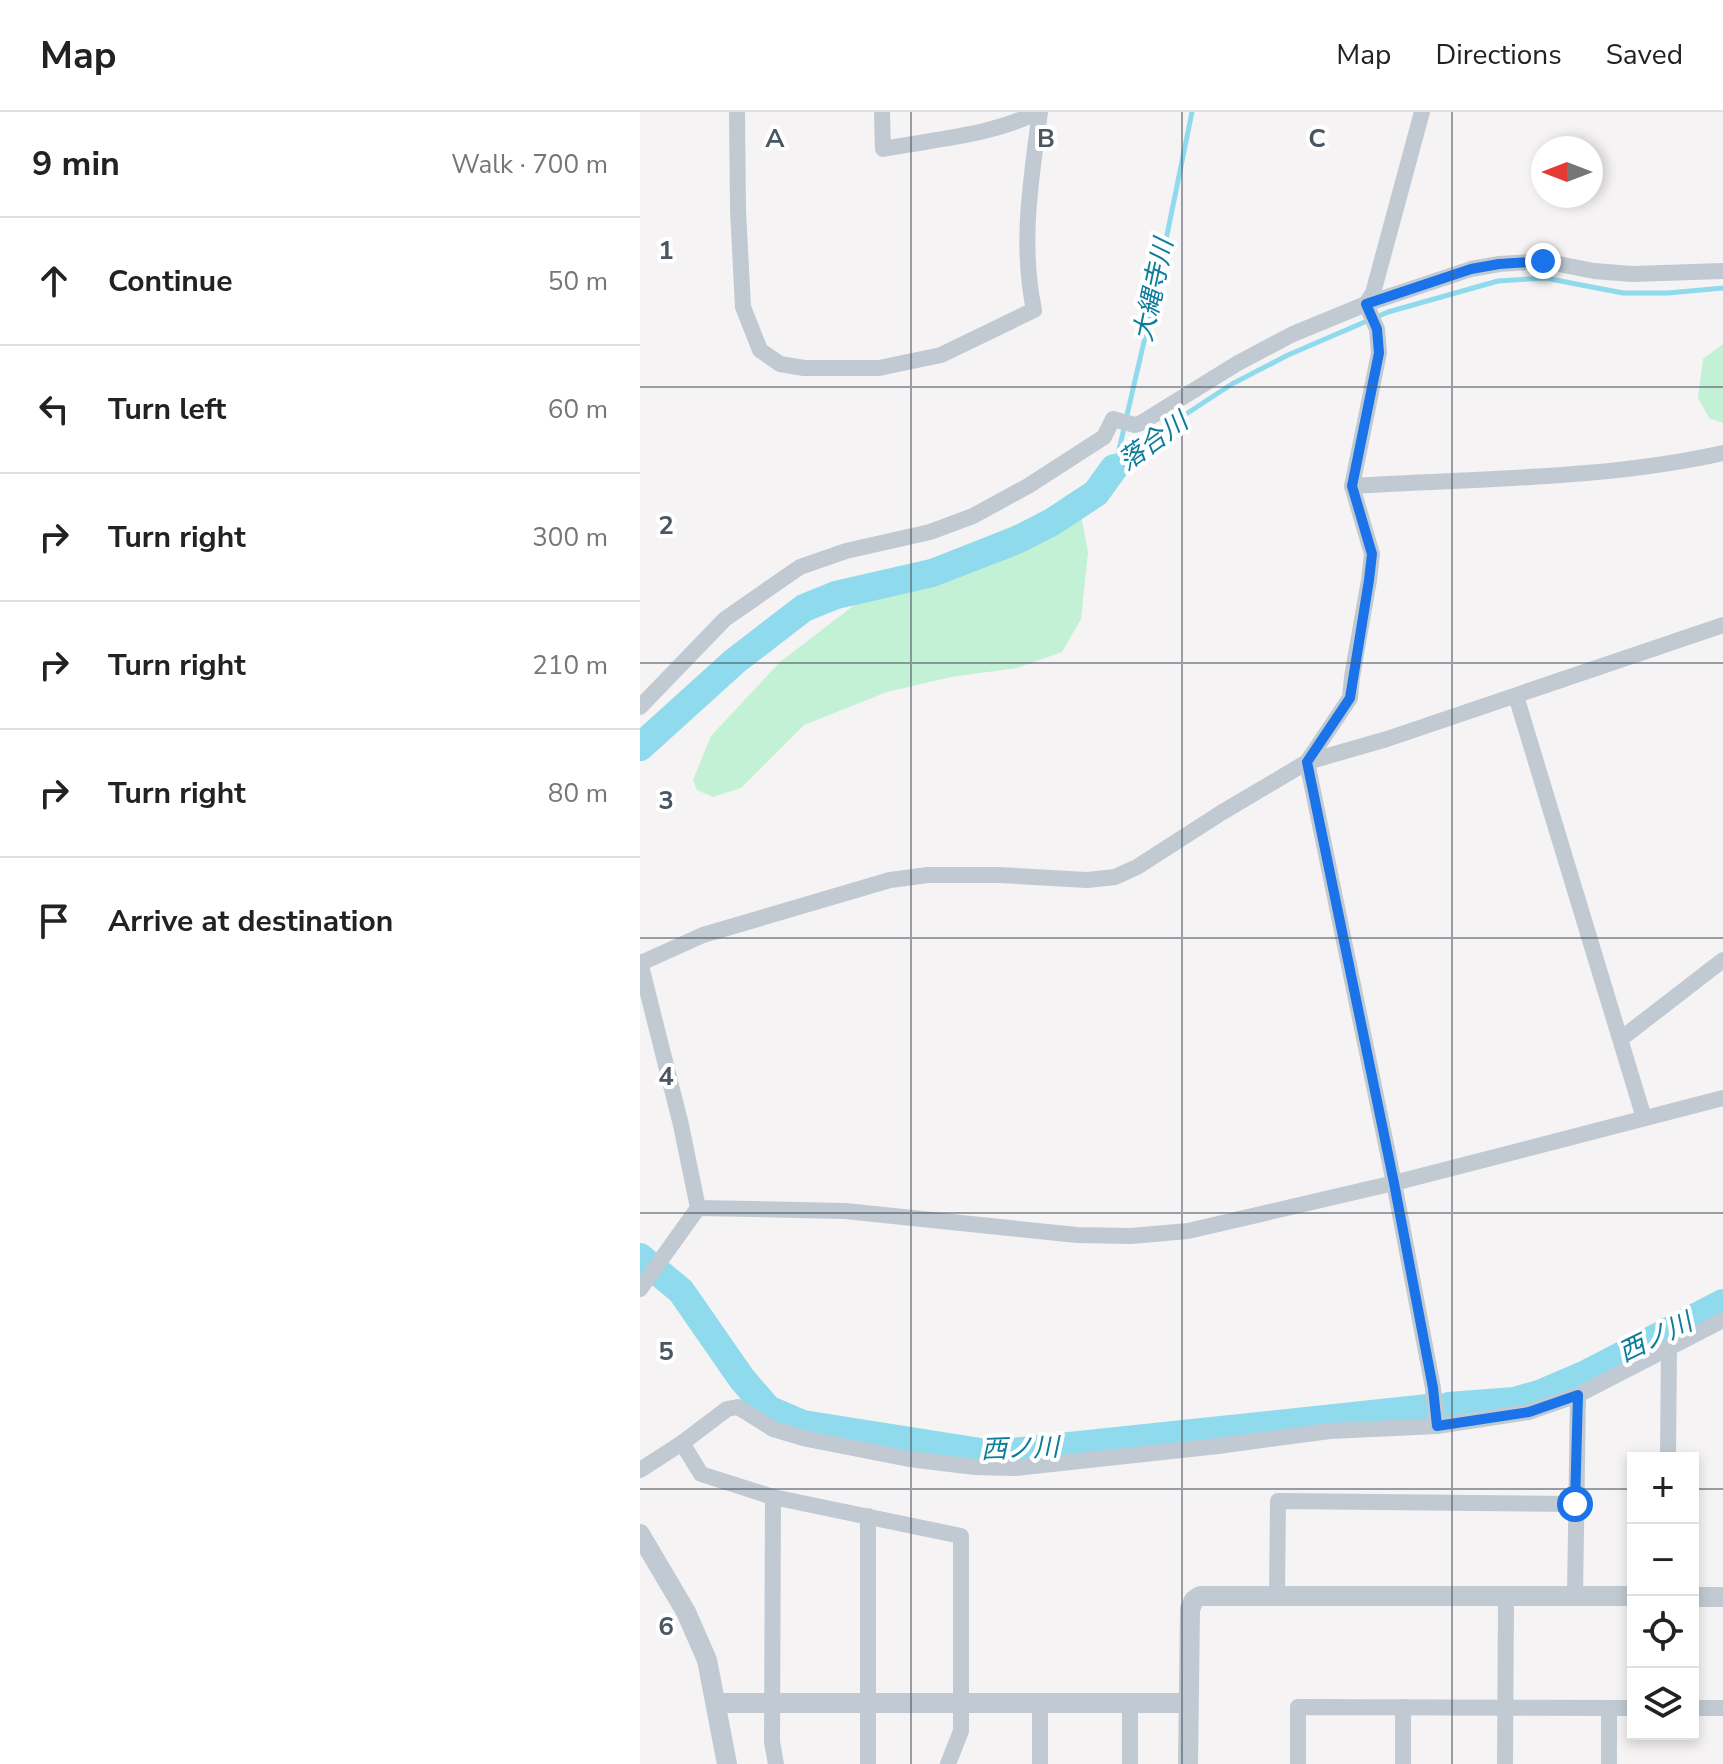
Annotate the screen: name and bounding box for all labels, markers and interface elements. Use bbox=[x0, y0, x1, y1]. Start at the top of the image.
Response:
text: Map bbox=[40, 30, 117, 81]
text: Map bbox=[1336, 36, 1391, 74]
text: Directions bbox=[1435, 36, 1562, 74]
text: Saved bbox=[1606, 36, 1683, 74]
text: A bbox=[765, 121, 785, 156]
text: B bbox=[1037, 121, 1055, 156]
text: C bbox=[1308, 121, 1326, 156]
north arrow bbox=[1531, 136, 1603, 208]
text: 9 min bbox=[32, 141, 120, 187]
text: Walk · 700 m bbox=[451, 147, 608, 182]
text: 1 bbox=[658, 233, 674, 268]
water label: 大縄寺川 bbox=[1126, 233, 1182, 345]
route end bbox=[1525, 243, 1561, 279]
icon: ahead bbox=[32, 259, 76, 303]
text: Continue bbox=[108, 261, 233, 302]
text: 50 m bbox=[548, 264, 608, 299]
icon: left bbox=[32, 387, 76, 431]
text: Turn left bbox=[108, 389, 226, 430]
text: 60 m bbox=[548, 392, 608, 427]
water label: 落合川 bbox=[1111, 403, 1198, 478]
text: 2 bbox=[658, 508, 674, 543]
icon: right bbox=[32, 515, 76, 559]
text: Turn right bbox=[108, 517, 246, 558]
text: 300 m bbox=[532, 520, 608, 555]
icon: right bbox=[32, 643, 76, 687]
text: Turn right bbox=[108, 645, 246, 686]
text: 210 m bbox=[532, 648, 608, 683]
icon: right bbox=[32, 771, 76, 815]
text: Turn right bbox=[108, 773, 246, 814]
text: 80 m bbox=[548, 776, 608, 811]
text: 3 bbox=[658, 783, 674, 818]
icon: arrive bbox=[32, 899, 76, 943]
text: Arrive at destination bbox=[108, 901, 393, 942]
text: 4 bbox=[658, 1059, 674, 1094]
water label: 西ノ川 bbox=[1612, 1303, 1701, 1370]
text: 5 bbox=[658, 1334, 674, 1369]
water label: 西ノ川 bbox=[980, 1430, 1063, 1467]
map controls bbox=[1627, 1452, 1699, 1740]
button: + bbox=[1627, 1452, 1699, 1524]
route start bbox=[1557, 1486, 1593, 1522]
button: − bbox=[1627, 1524, 1699, 1596]
button: locate bbox=[1627, 1596, 1699, 1668]
text: 6 bbox=[658, 1609, 674, 1644]
button: layers bbox=[1627, 1668, 1699, 1740]

